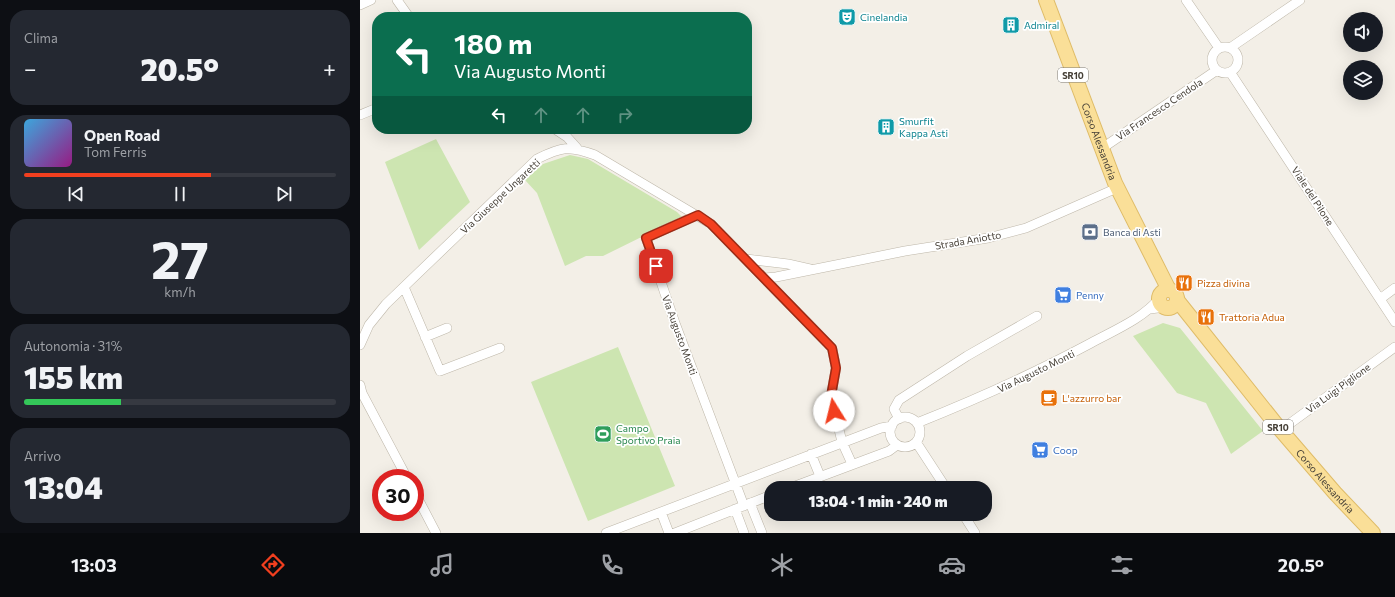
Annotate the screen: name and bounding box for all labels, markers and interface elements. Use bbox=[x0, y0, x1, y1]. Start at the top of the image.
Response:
theatre icon: Cinelandia bbox=[837, 7, 857, 27]
place label: Cinelandia bbox=[860, 11, 908, 23]
map controls bbox=[1343, 12, 1383, 100]
button: sound bbox=[1343, 12, 1383, 52]
building icon: Admiral bbox=[1001, 15, 1021, 35]
place label: Admiral bbox=[1024, 19, 1059, 31]
text: 180 m bbox=[454, 26, 532, 60]
icon: left bbox=[388, 28, 440, 80]
text: Clima bbox=[24, 30, 58, 46]
text: 20.5° bbox=[140, 50, 219, 87]
text: − bbox=[24, 55, 37, 82]
text: + bbox=[323, 55, 336, 82]
text: Via Augusto Monti bbox=[454, 60, 606, 82]
button: layers bbox=[1343, 60, 1383, 100]
road number: SR10 bbox=[1058, 68, 1088, 82]
street label: Via Francesco Cendola bbox=[1113, 76, 1205, 142]
street label: Corso Alessandria bbox=[1079, 101, 1119, 182]
icon: left bbox=[488, 104, 510, 126]
icon: ahead bbox=[530, 104, 552, 126]
icon: ahead bbox=[572, 104, 594, 126]
icon: right bbox=[614, 104, 636, 126]
place label: Smurfit Kappa Asti bbox=[899, 115, 948, 139]
building icon: Smurfit Kappa Asti bbox=[876, 117, 896, 137]
text: Open Road bbox=[84, 126, 160, 144]
text: Tom Ferris bbox=[84, 144, 147, 160]
street label: Via Giuseppe Ungaretti bbox=[458, 156, 542, 236]
street label: Viale del Pilone bbox=[1289, 164, 1337, 228]
icon: previous bbox=[65, 183, 87, 205]
icon: pause bbox=[169, 183, 191, 205]
icon: next bbox=[273, 183, 295, 205]
bank icon: Banca di Asti bbox=[1080, 222, 1100, 242]
text: 27 bbox=[151, 226, 209, 290]
place label: Banca di Asti bbox=[1103, 226, 1161, 238]
street label: Strada Aniotto bbox=[934, 228, 1002, 252]
pin bbox=[639, 249, 673, 283]
icon: arrive bbox=[645, 255, 667, 277]
restaurant icon: Pizza divina bbox=[1174, 273, 1194, 293]
place label: Pizza divina bbox=[1197, 277, 1250, 289]
text: km/h bbox=[164, 284, 196, 300]
supermarket icon: Penny bbox=[1053, 285, 1073, 305]
place label: Penny bbox=[1076, 289, 1104, 301]
street label: Via Augusto Monti bbox=[660, 293, 700, 377]
restaurant icon: Trattoria Adua bbox=[1196, 307, 1216, 327]
place label: Trattoria Adua bbox=[1219, 311, 1285, 323]
text: Autonomia · 31% bbox=[24, 338, 122, 354]
street label: Via Augusto Monti bbox=[995, 347, 1077, 395]
text: 155 km bbox=[24, 358, 123, 395]
street label: Via Luigi Piglione bbox=[1303, 361, 1373, 415]
cafe icon: L'azzurro bar bbox=[1039, 388, 1059, 408]
position arrow bbox=[813, 390, 855, 432]
place label: L'azzurro bar bbox=[1062, 392, 1121, 404]
road number: SR10 bbox=[1263, 420, 1293, 434]
place label: Campo Sportivo Praia bbox=[616, 422, 680, 446]
sports icon: Campo Sportivo Praia bbox=[593, 424, 613, 444]
supermarket icon: Coop bbox=[1030, 440, 1050, 460]
place label: Coop bbox=[1053, 444, 1078, 456]
street label: Corso Alessandria bbox=[1294, 446, 1357, 515]
text: Arrivo bbox=[24, 448, 61, 464]
text: 13:04 bbox=[24, 468, 103, 505]
speed limit sign: 30 bbox=[372, 469, 424, 521]
text: 13:04 · 1 min · 240 m bbox=[808, 492, 948, 510]
icon: directions bbox=[259, 551, 287, 579]
icon: music bbox=[428, 551, 456, 579]
icon: phone bbox=[598, 551, 626, 579]
icon: climate bbox=[768, 551, 796, 579]
icon: car bbox=[938, 551, 966, 579]
icon: filters bbox=[1108, 551, 1136, 579]
text: 13:03 bbox=[71, 554, 117, 576]
text: 20.5° bbox=[1278, 554, 1324, 576]

